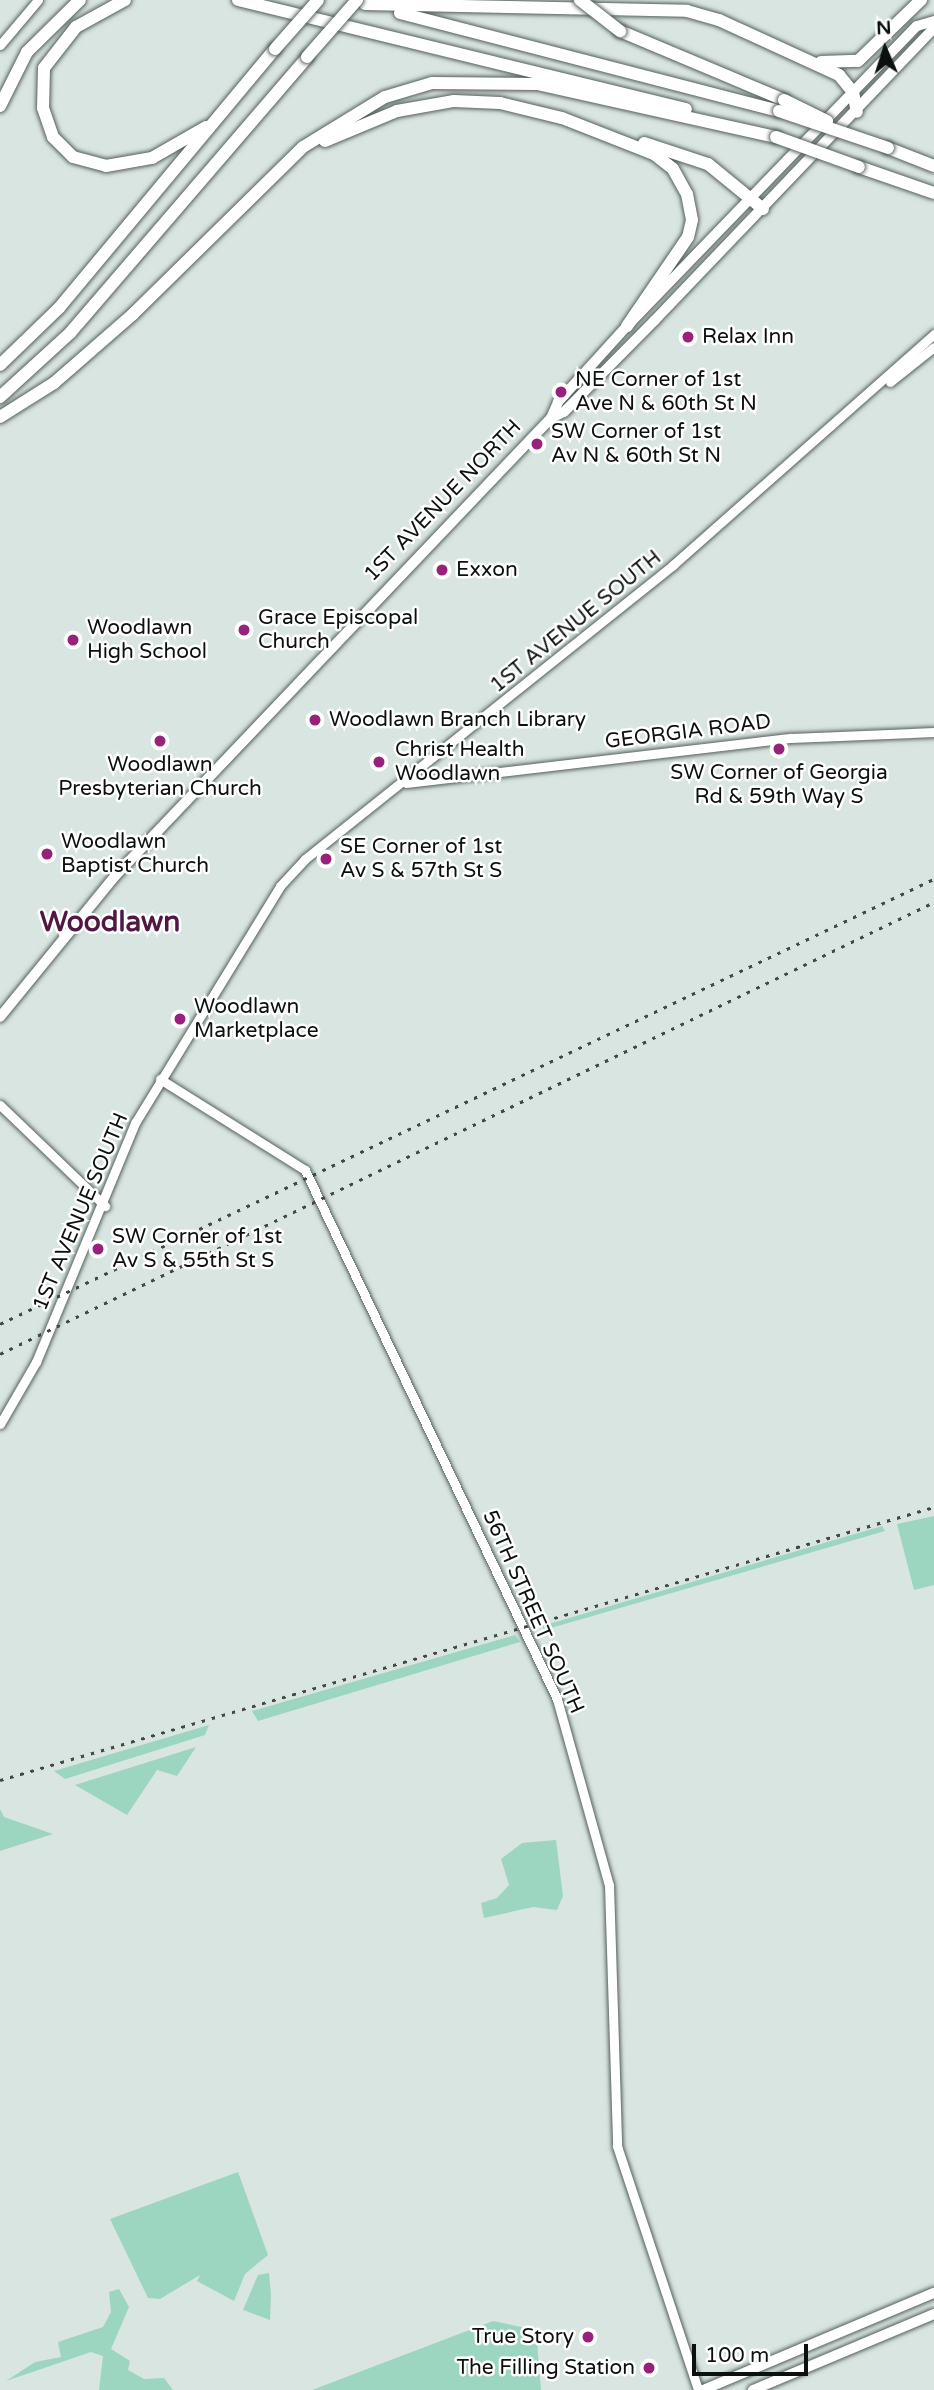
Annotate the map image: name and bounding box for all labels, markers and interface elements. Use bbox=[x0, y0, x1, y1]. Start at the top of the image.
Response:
north arrow bbox=[850, 14, 920, 84]
text: N bbox=[876, 17, 892, 39]
place label: Relax Inn bbox=[702, 324, 794, 350]
marker: Relax Inn bbox=[680, 329, 696, 345]
place label: NE Corner of 1st Ave N & 60th St N bbox=[575, 367, 757, 417]
marker: NE Corner of 1st Ave N & 60th St N bbox=[553, 384, 569, 400]
street label: 1ST AVENUE NORTH bbox=[359, 415, 527, 587]
place label: SW Corner of 1st Av N & 60th St N bbox=[551, 419, 721, 469]
marker: SW Corner of 1st Av N & 60th St N bbox=[529, 436, 545, 452]
street label: 1ST AVENUE SOUTH bbox=[485, 545, 667, 699]
place label: Exxon bbox=[456, 557, 518, 583]
marker: Exxon bbox=[434, 562, 450, 578]
place label: Grace Episcopal Church bbox=[258, 605, 418, 655]
place label: Woodlawn High School bbox=[87, 615, 207, 665]
marker: Grace Episcopal Church bbox=[236, 622, 252, 638]
marker: Woodlawn High School bbox=[65, 632, 81, 648]
place label: Woodlawn Branch Library bbox=[329, 707, 586, 733]
street label: GEORGIA ROAD bbox=[603, 709, 773, 755]
marker: Woodlawn Branch Library bbox=[307, 712, 323, 728]
marker: Woodlawn Presbyterian Church bbox=[152, 733, 168, 749]
place label: Christ Health Woodlawn bbox=[395, 737, 524, 787]
marker: SW Corner of Georgia Rd & 59th Way S bbox=[771, 741, 787, 757]
place label: Woodlawn Presbyterian Church bbox=[58, 752, 262, 802]
marker: Christ Health Woodlawn bbox=[369, 752, 389, 772]
place label: SW Corner of Georgia Rd & 59th Way S bbox=[670, 760, 888, 810]
place label: Woodlawn Baptist Church bbox=[61, 829, 209, 879]
place label: SE Corner of 1st Av S & 57th St S bbox=[340, 834, 502, 884]
marker: Woodlawn Baptist Church bbox=[39, 846, 55, 862]
marker: SE Corner of 1st Av S & 57th St S bbox=[318, 851, 334, 867]
district label: Woodlawn bbox=[40, 905, 180, 939]
place label: Woodlawn Marketplace bbox=[194, 994, 319, 1044]
marker: Woodlawn Marketplace bbox=[172, 1011, 188, 1027]
street label: 1ST AVENUE SOUTH bbox=[28, 1109, 134, 1315]
place label: SW Corner of 1st Av S & 55th St S bbox=[112, 1224, 282, 1274]
marker: SW Corner of 1st Av S & 55th St S bbox=[90, 1241, 106, 1257]
street label: 56TH STREET SOUTH bbox=[477, 1506, 589, 1718]
place label: True Story bbox=[472, 2324, 574, 2350]
marker: True Story bbox=[580, 2329, 596, 2345]
scale bar bbox=[696, 2330, 811, 2374]
text: 100 m bbox=[705, 2343, 769, 2368]
place label: The Filling Station bbox=[456, 2355, 635, 2381]
marker: The Filling Station bbox=[641, 2360, 657, 2376]

